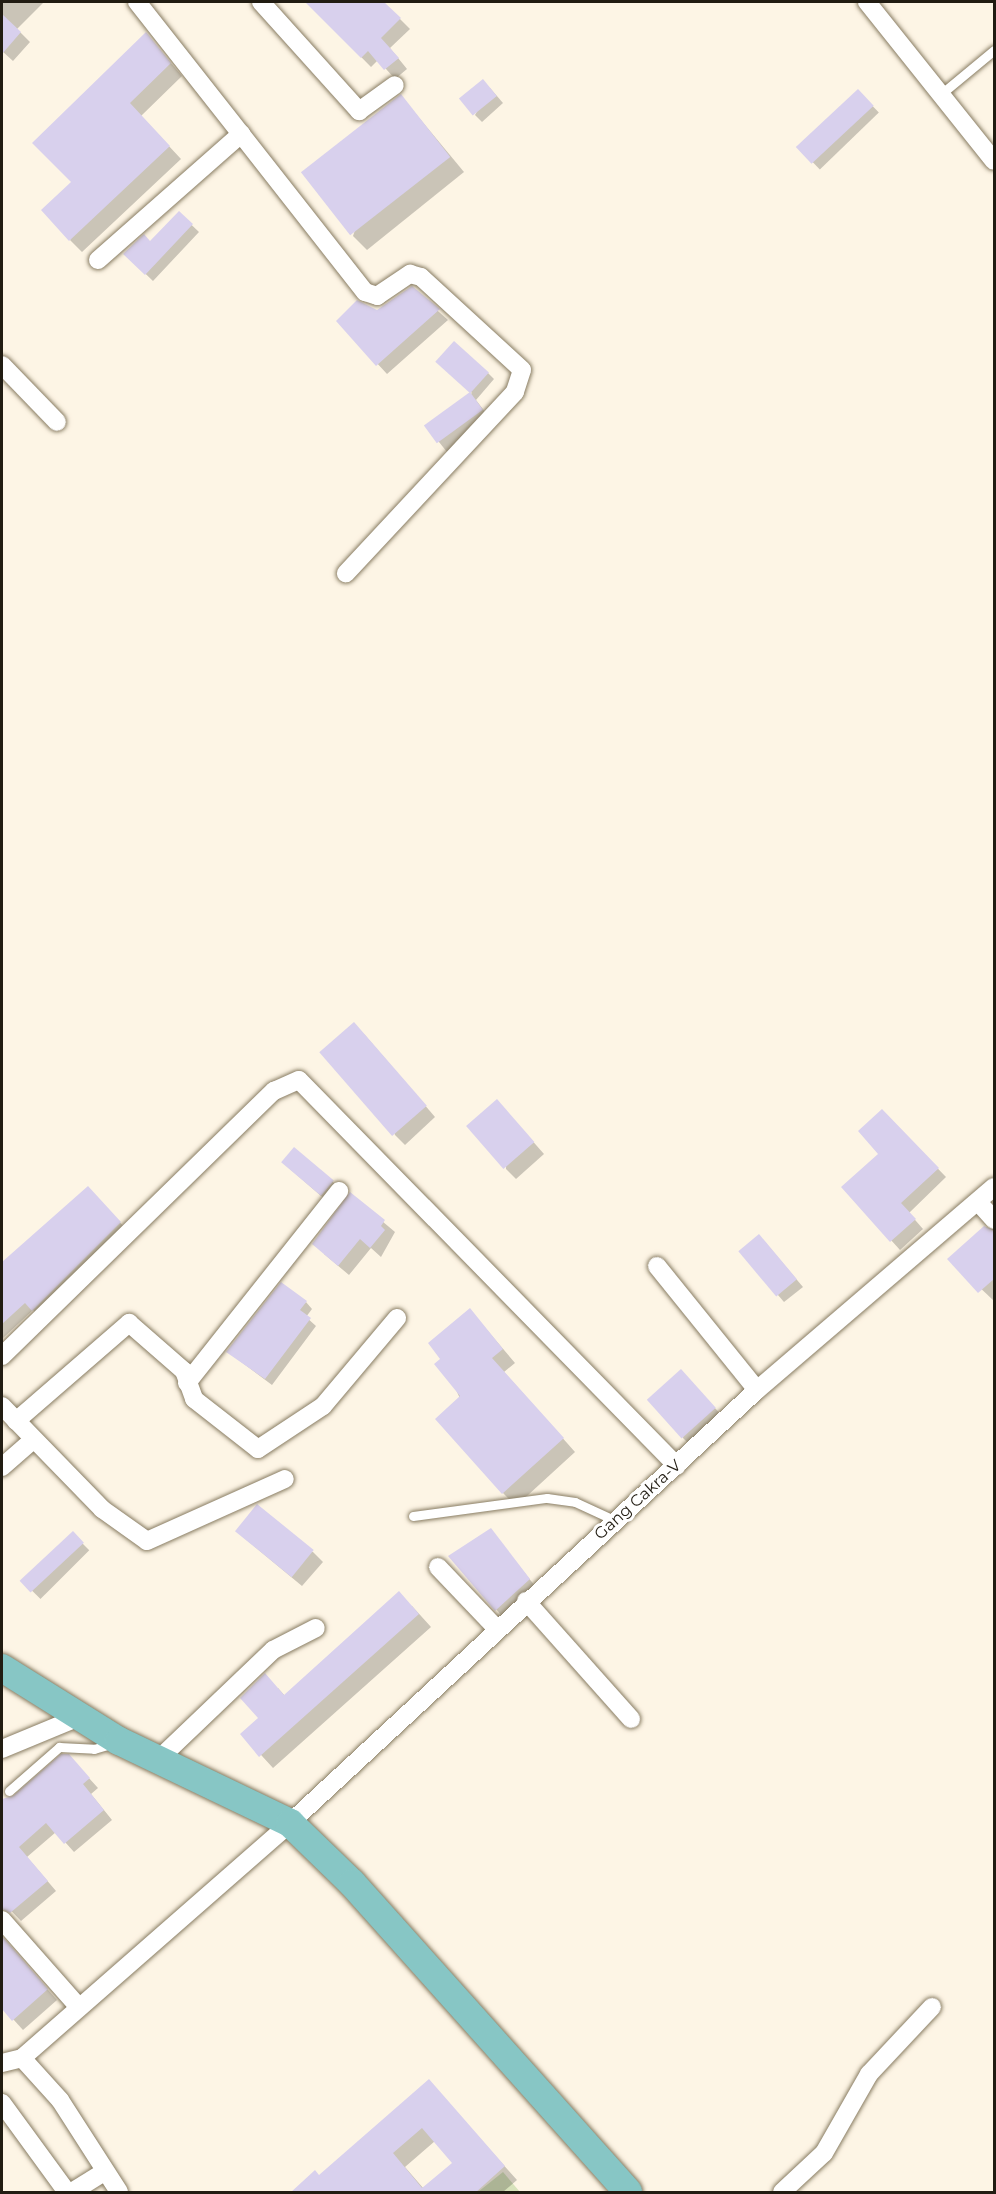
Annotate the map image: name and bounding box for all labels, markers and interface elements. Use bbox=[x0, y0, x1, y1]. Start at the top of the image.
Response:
street label: Gang Cakra-V bbox=[591, 1456, 685, 1544]

